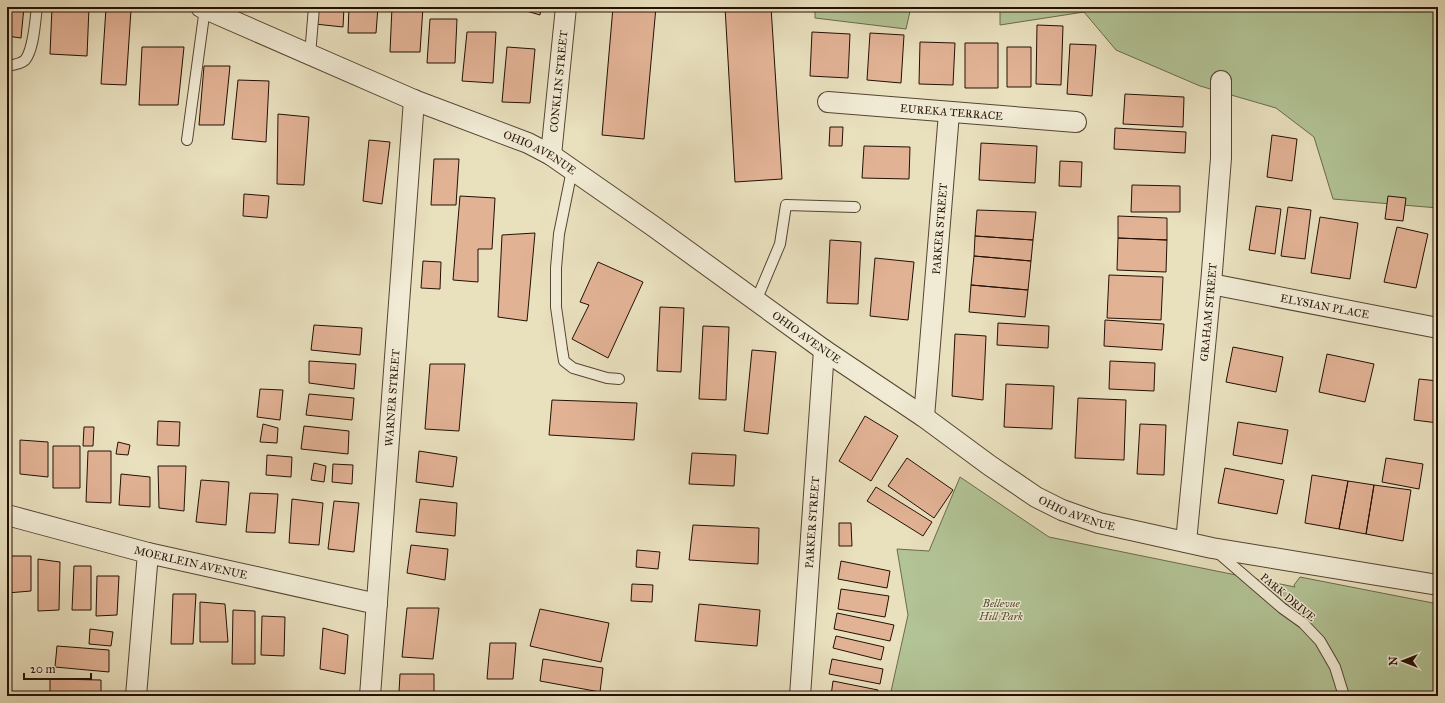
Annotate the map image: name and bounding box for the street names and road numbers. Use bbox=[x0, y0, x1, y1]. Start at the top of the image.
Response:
street label: CONKLIN STREET bbox=[547, 29, 571, 133]
street label: EUREKA TERRACE bbox=[900, 102, 1004, 123]
street label: OHIO AVENUE bbox=[501, 128, 579, 178]
street label: PARKER STREET bbox=[930, 182, 950, 275]
street label: GRAHAM STREET bbox=[1198, 262, 1220, 362]
street label: ELYSIAN PLACE bbox=[1279, 292, 1370, 322]
street label: OHIO AVENUE bbox=[769, 309, 843, 366]
street label: WARNER STREET bbox=[382, 348, 403, 447]
street label: PARKER STREET bbox=[803, 476, 822, 569]
street label: OHIO AVENUE bbox=[1036, 493, 1117, 533]
street label: MOERLEIN AVENUE bbox=[133, 544, 249, 582]
street label: PARK DRIVE bbox=[1258, 571, 1318, 624]

